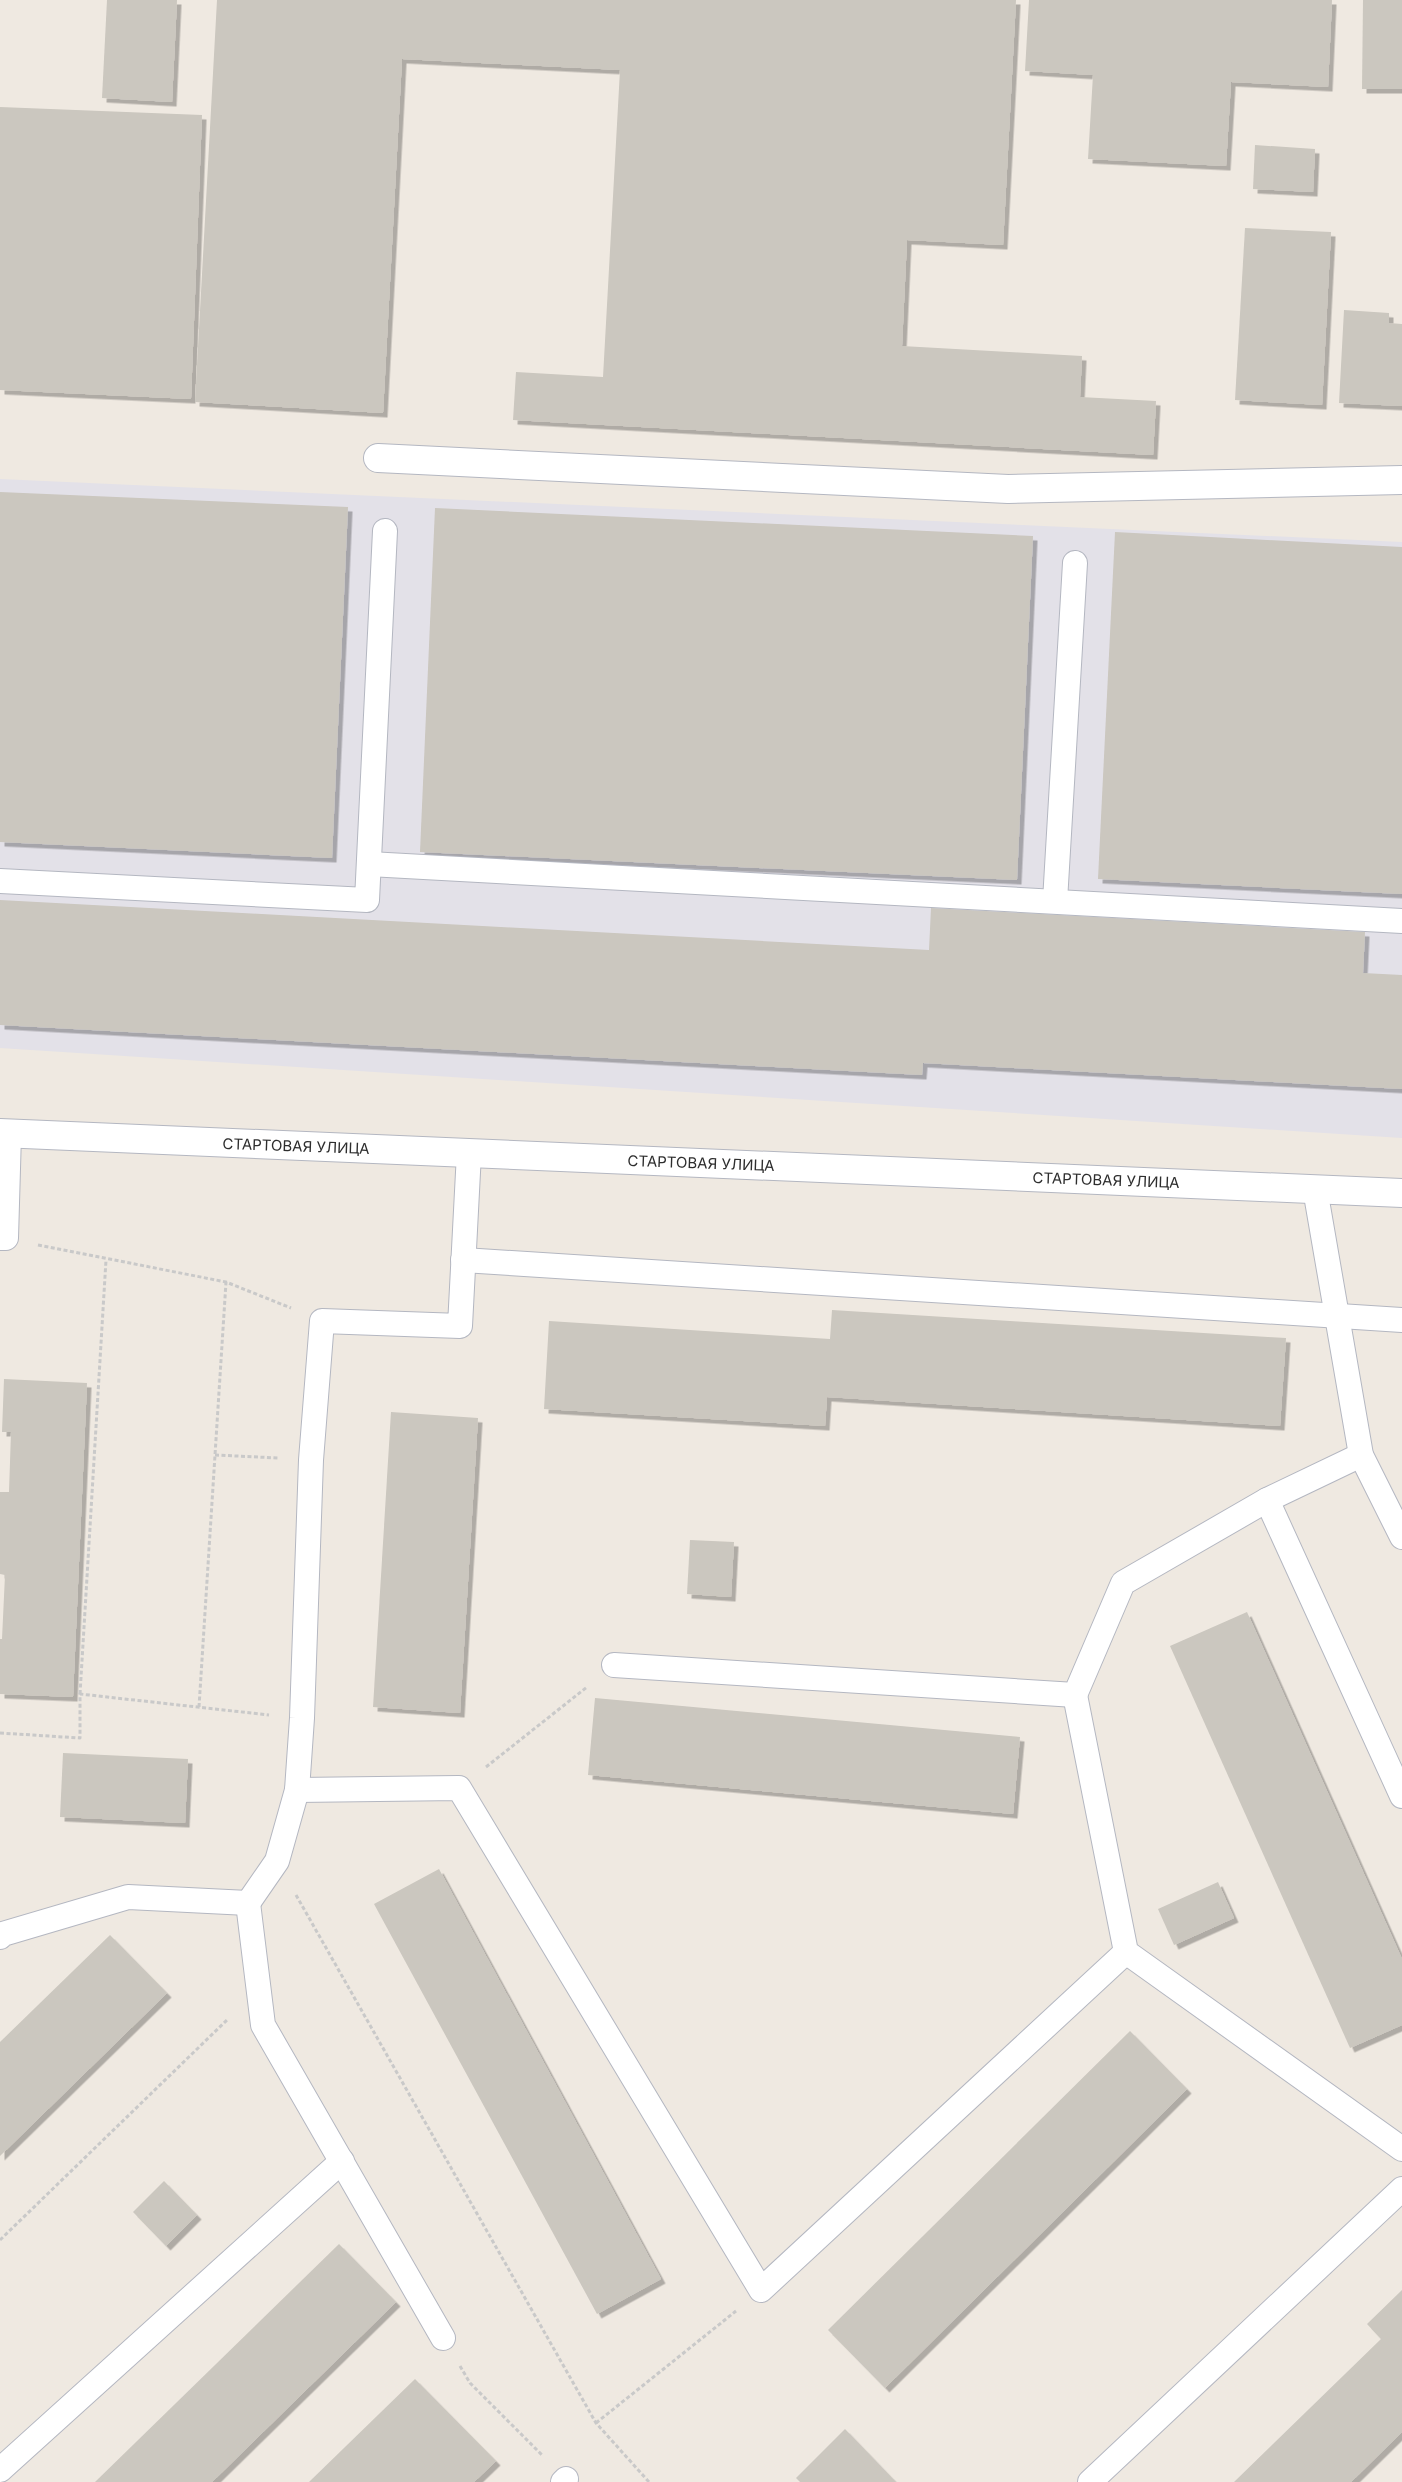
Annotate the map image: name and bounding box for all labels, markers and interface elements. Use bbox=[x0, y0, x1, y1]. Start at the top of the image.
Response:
street label: СТАРТОВАЯ УЛИЦА bbox=[222, 1134, 370, 1158]
street label: СТАРТОВАЯ УЛИЦА bbox=[627, 1151, 775, 1175]
street label: СТАРТОВАЯ УЛИЦА bbox=[1032, 1168, 1180, 1192]

